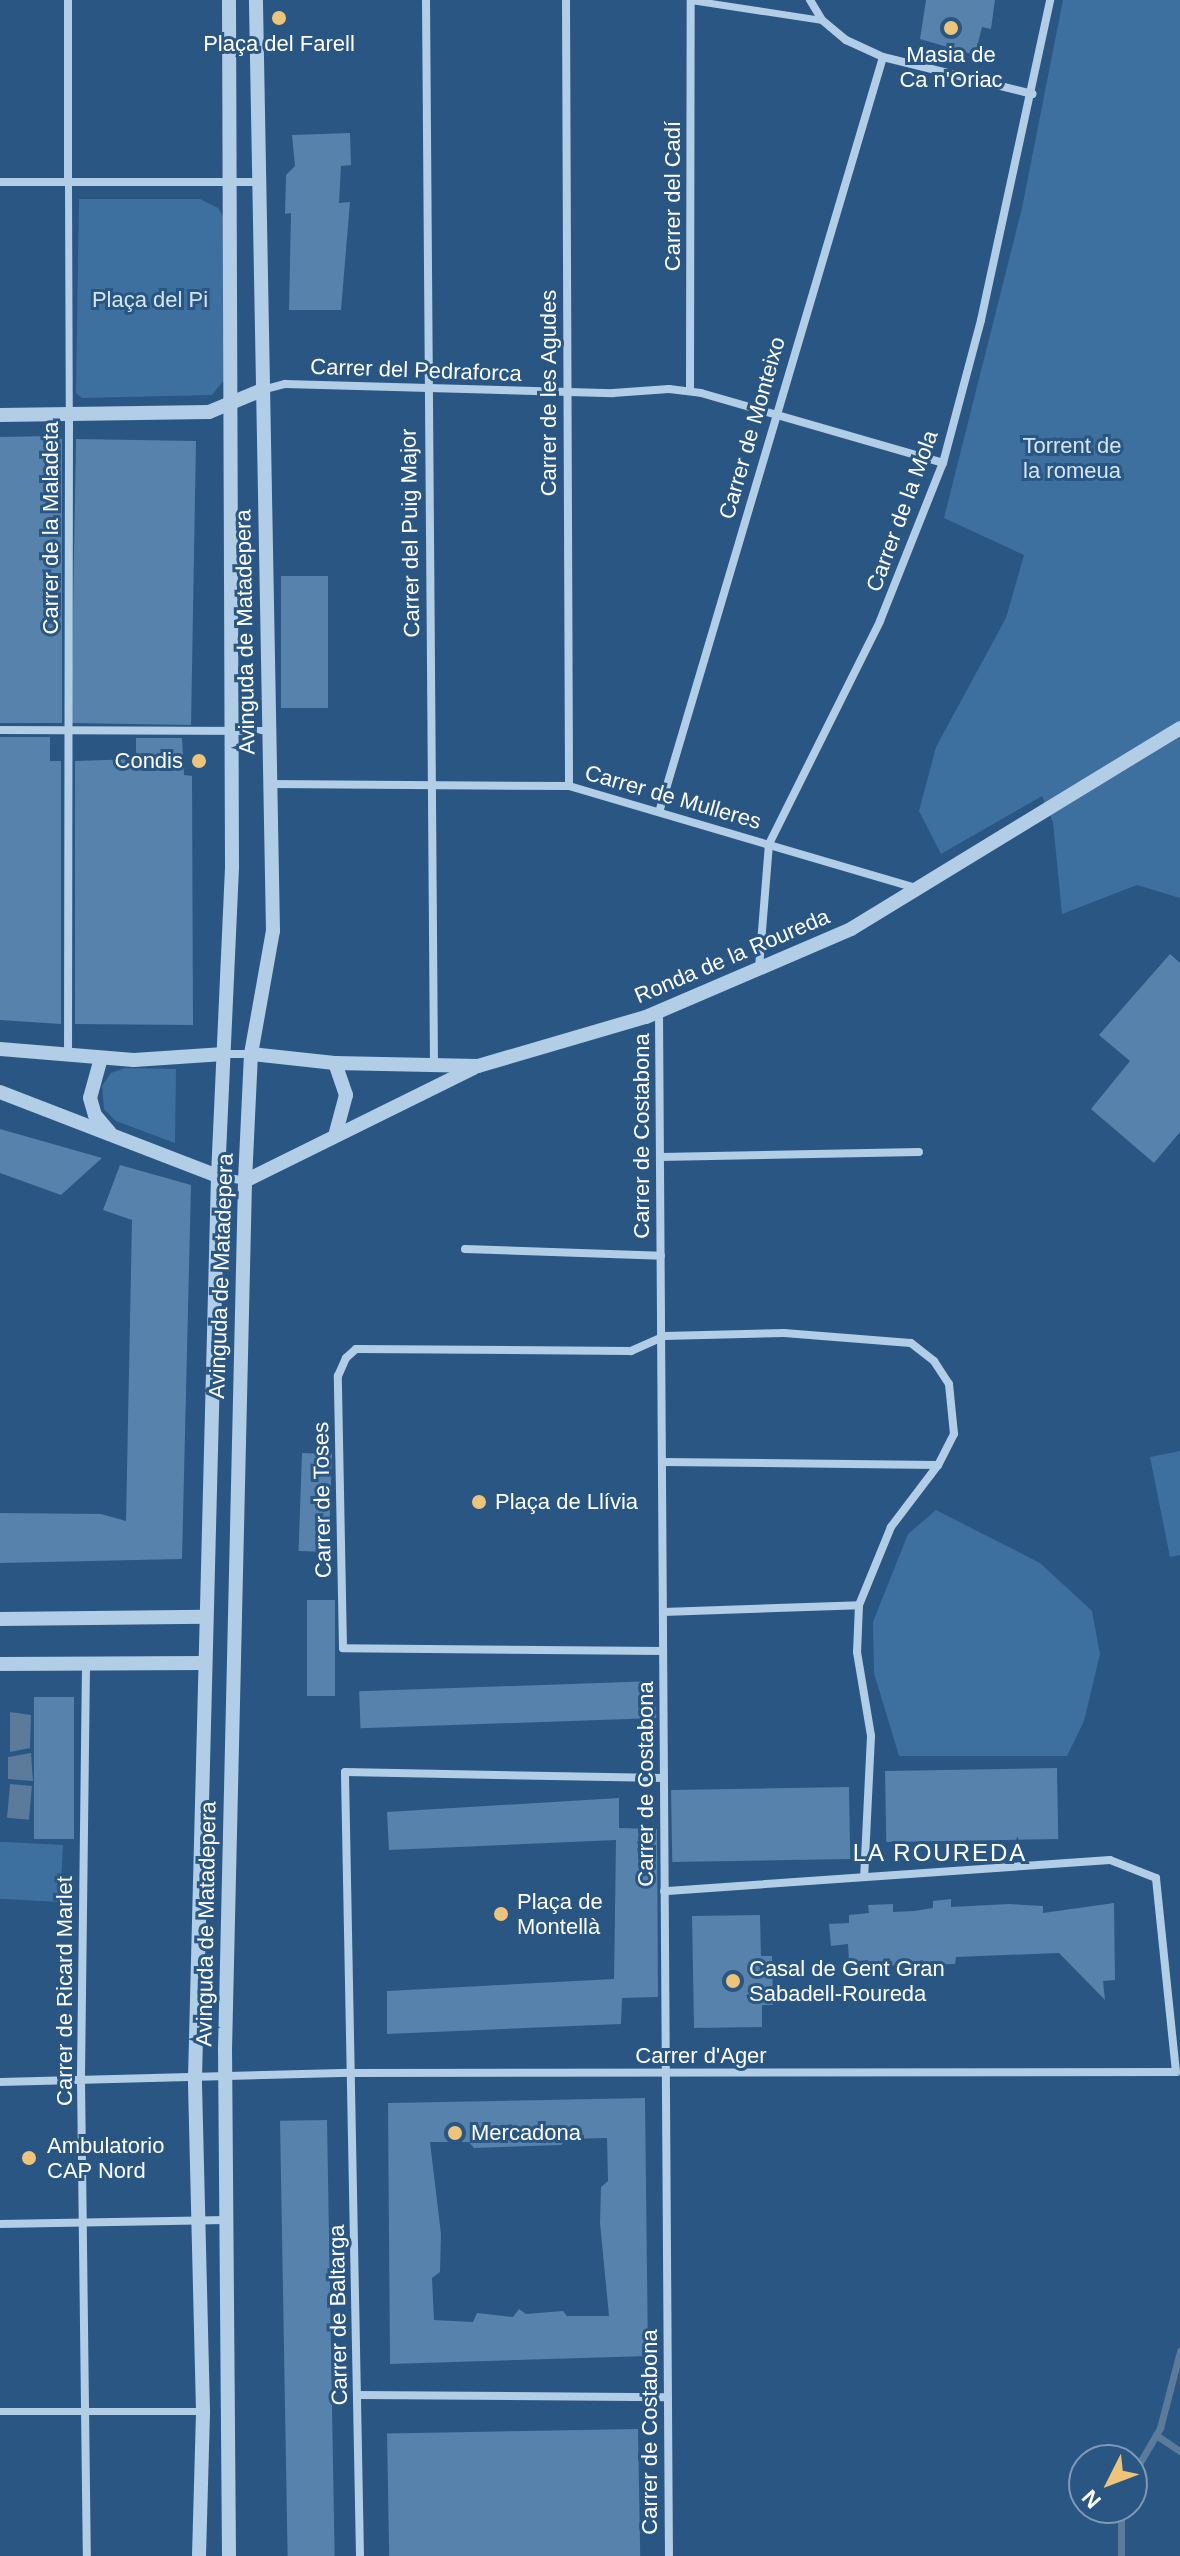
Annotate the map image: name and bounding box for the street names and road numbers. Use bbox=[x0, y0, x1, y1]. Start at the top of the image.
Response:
street label: Carrer del Cadí bbox=[660, 121, 686, 271]
street label: Carrer de les Agudes bbox=[536, 289, 562, 497]
street label: Carrer de Monteixo bbox=[713, 334, 791, 522]
street label: Carrer del Pedraforca bbox=[310, 353, 522, 387]
street label: Carrer de la Maladeta bbox=[38, 422, 64, 634]
street label: Carrer de la Mola bbox=[861, 427, 943, 595]
street label: Carrer del Puig Major bbox=[395, 428, 425, 638]
street label: Avinguda de Matadepera bbox=[230, 509, 260, 755]
street label: Carrer de Mulleres bbox=[582, 759, 764, 835]
street label: Ronda de la Roureda bbox=[631, 903, 833, 1009]
street label: Carrer de Costabona bbox=[629, 1033, 655, 1239]
street label: Avinguda de Matadepera bbox=[204, 1153, 238, 1399]
street label: Carrer de Toses bbox=[307, 1422, 337, 1578]
street label: Carrer de Costabona bbox=[633, 1681, 659, 1887]
street label: Avinguda de Matadepera bbox=[191, 1801, 221, 2047]
street label: Carrer de Ricard Marlet bbox=[52, 1876, 78, 2106]
street label: Carrer d'Ager bbox=[635, 2043, 767, 2069]
street label: Carrer de Baltarga bbox=[323, 2224, 353, 2406]
street label: Carrer de Costabona bbox=[637, 2329, 663, 2535]

